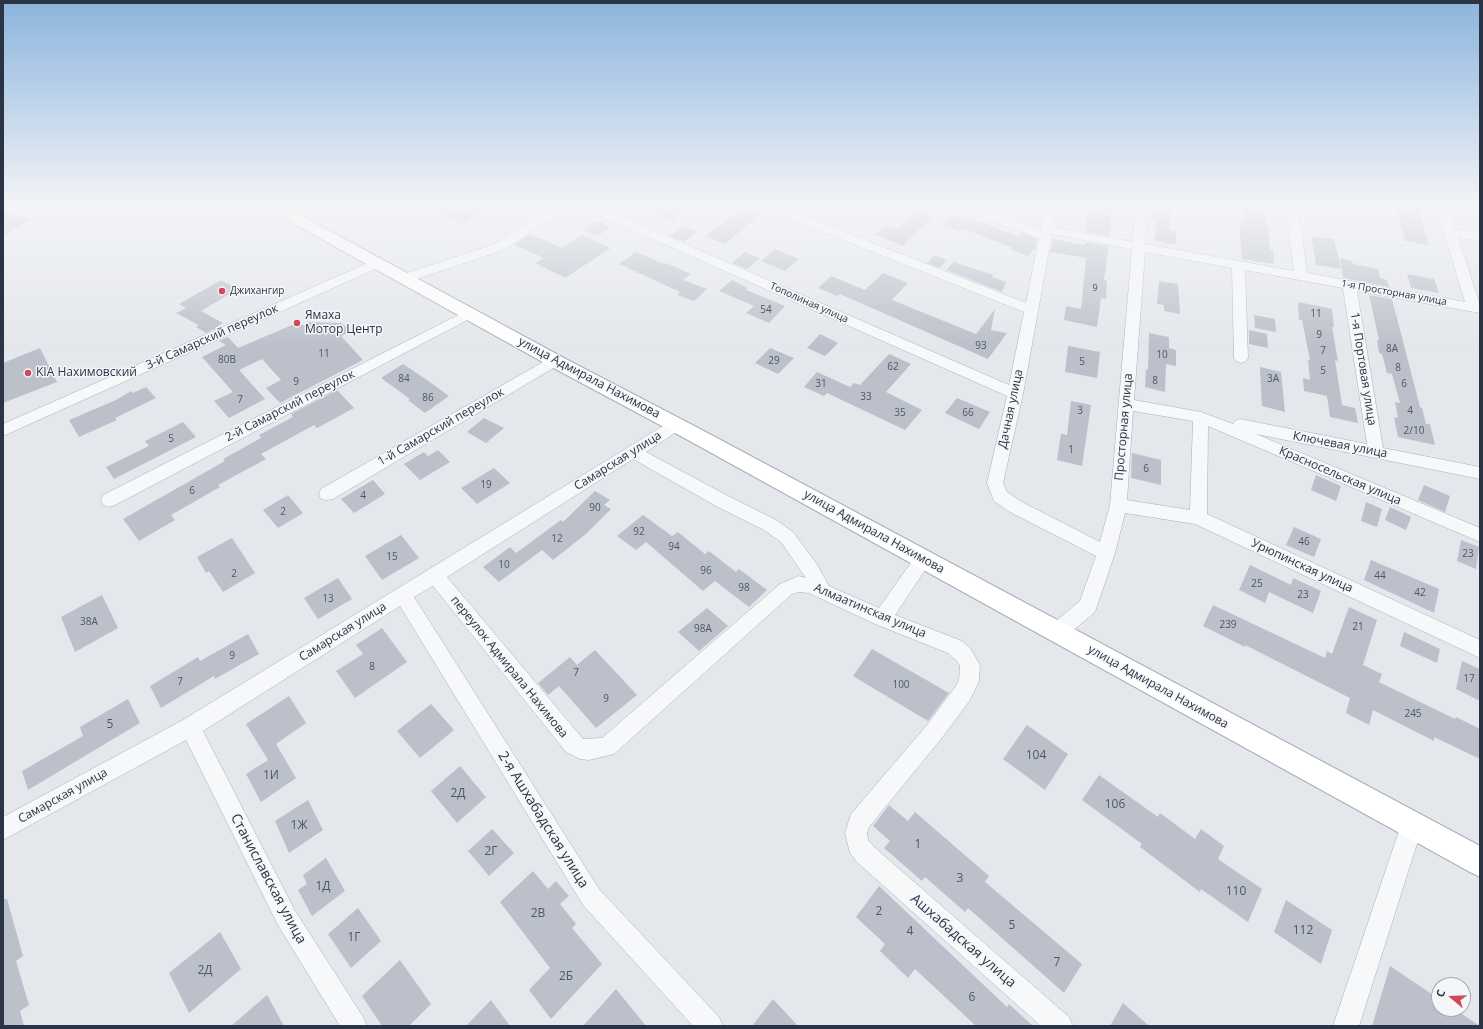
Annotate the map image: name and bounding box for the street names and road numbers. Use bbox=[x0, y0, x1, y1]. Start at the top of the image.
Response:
street label: 1-я Просторная улица bbox=[1340, 278, 1448, 308]
street label: Тополиная улица bbox=[768, 280, 850, 326]
street label: 3-й Самарский переулок bbox=[144, 301, 280, 373]
street label: 1-я Портовая улица bbox=[1347, 311, 1379, 427]
street label: улица Адмирала Нахимова bbox=[516, 334, 662, 422]
street label: 2-й Самарский переулок bbox=[223, 367, 357, 445]
street label: Дачная улица bbox=[996, 368, 1026, 450]
street label: Просторная улица bbox=[1112, 373, 1136, 481]
street label: 1-й Самарский переулок bbox=[375, 385, 507, 469]
street label: Самарская улица bbox=[572, 428, 664, 494]
street label: Ключевая улица bbox=[1291, 429, 1389, 461]
street label: Красносельская улица bbox=[1277, 444, 1403, 508]
street label: улица Адмирала Нахимова bbox=[801, 487, 947, 577]
street label: Урюпинская улица bbox=[1249, 536, 1355, 596]
street label: Алмаатинская улица bbox=[812, 581, 928, 641]
street label: переулок Адмирала Нахимова bbox=[447, 593, 571, 741]
street label: Самарская улица bbox=[297, 599, 389, 665]
street label: улица Адмирала Нахимова bbox=[1085, 642, 1231, 732]
street label: 2-я Ашхабадская улица bbox=[494, 749, 592, 891]
street label: Самарская улица bbox=[16, 765, 110, 827]
street label: Станиславская улица bbox=[227, 811, 309, 947]
street label: Ашхабадская улица bbox=[907, 891, 1019, 991]

